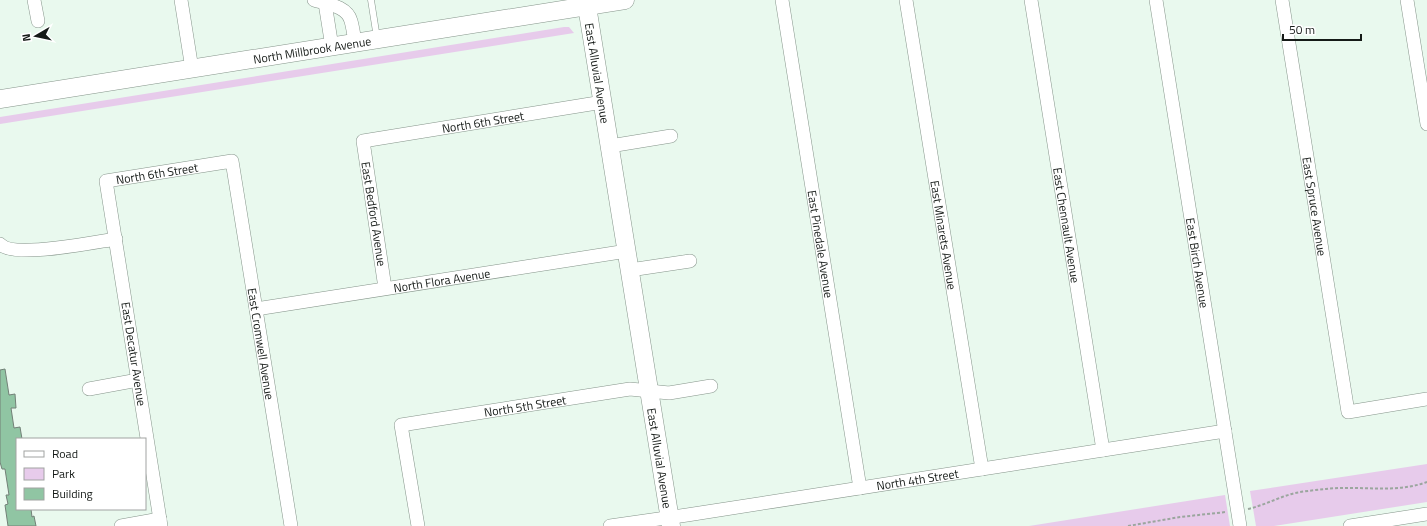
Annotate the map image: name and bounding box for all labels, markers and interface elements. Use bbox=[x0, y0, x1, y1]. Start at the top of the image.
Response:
north arrow bbox=[16, 16, 56, 56]
scale bar bbox=[1283, 16, 1361, 42]
text: 50 m bbox=[1289, 20, 1315, 39]
street label: East Alluvial Avenue bbox=[580, 21, 615, 125]
street label: North Millbrook Avenue bbox=[252, 31, 372, 68]
text: N bbox=[18, 33, 35, 43]
street label: North 6th Street bbox=[440, 105, 526, 138]
street label: East Spruce Avenue bbox=[1298, 156, 1332, 257]
street label: North 6th Street bbox=[115, 157, 200, 189]
street label: East Bedford Avenue bbox=[356, 160, 392, 268]
street label: East Chennault Avenue bbox=[1048, 166, 1086, 284]
street label: East Minarets Avenue bbox=[926, 179, 962, 291]
street label: East Pinedale Avenue bbox=[803, 189, 839, 299]
street label: East Birch Avenue bbox=[1181, 216, 1215, 309]
street label: North Flora Avenue bbox=[392, 263, 491, 297]
street label: East Cromwell Avenue bbox=[243, 286, 280, 401]
street label: East Decatur Avenue bbox=[116, 301, 152, 407]
street label: North 5th Street bbox=[483, 390, 568, 421]
street label: East Alluvial Avenue bbox=[643, 406, 678, 510]
legend bbox=[16, 438, 146, 510]
text: Road bbox=[52, 444, 78, 463]
street label: North 4th Street bbox=[875, 463, 961, 495]
text: Park bbox=[52, 464, 75, 483]
text: Building bbox=[52, 484, 93, 503]

